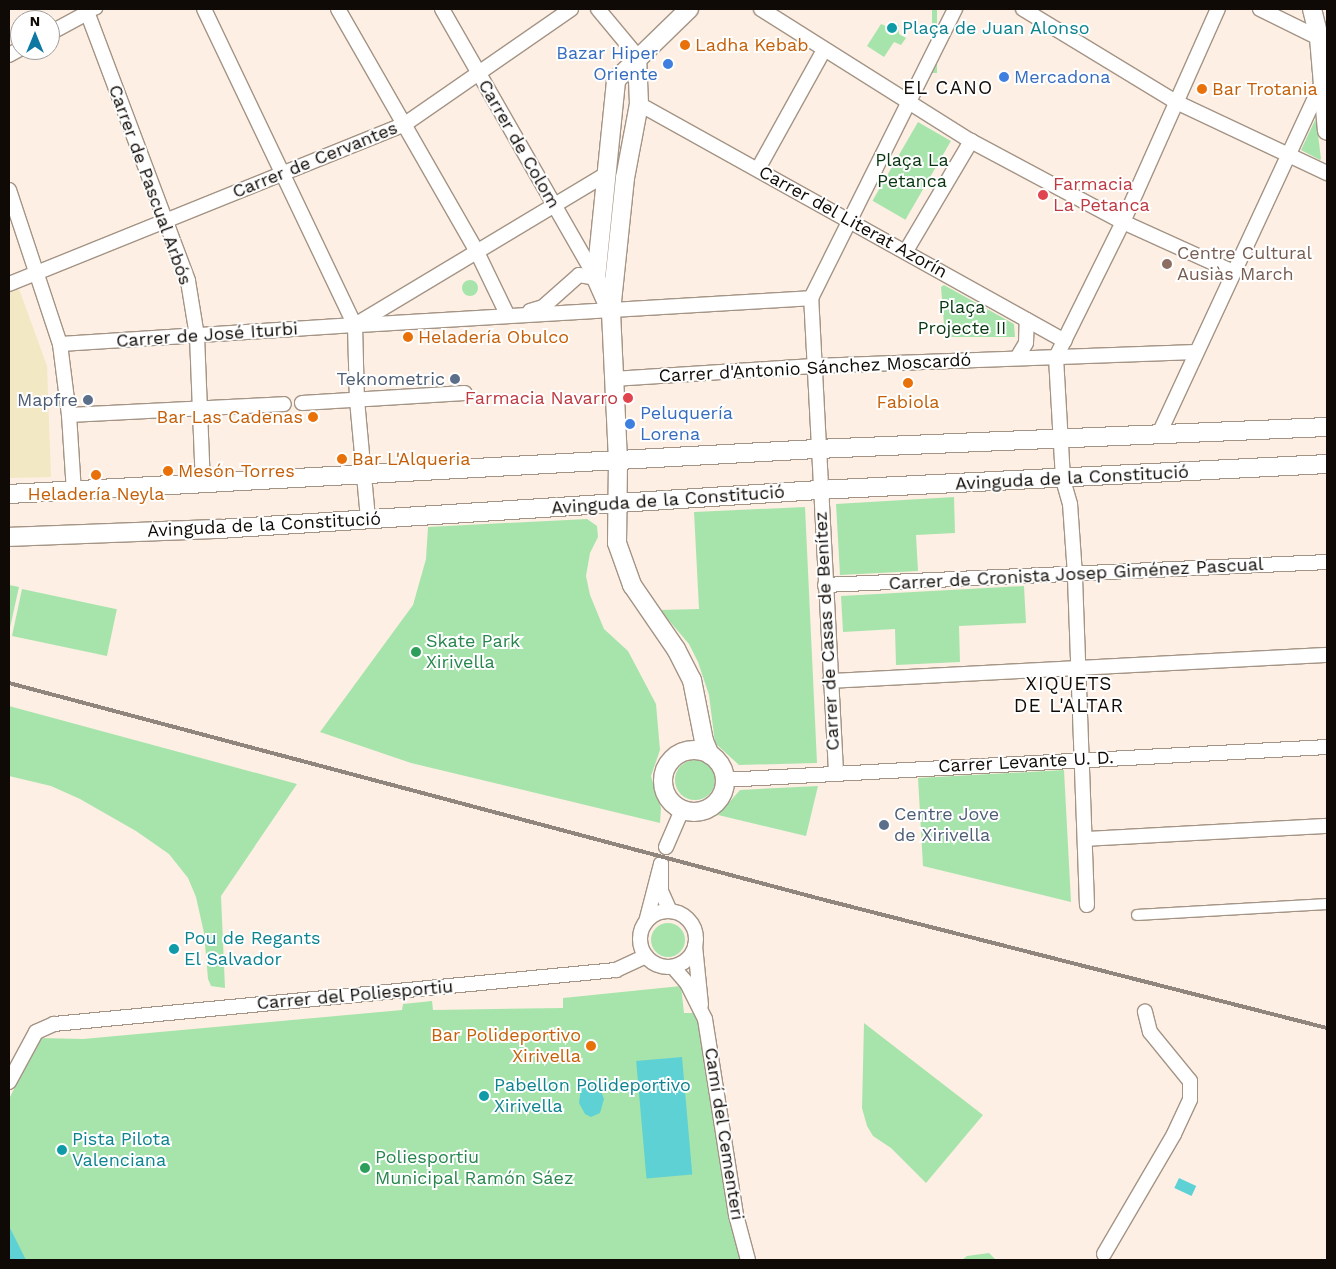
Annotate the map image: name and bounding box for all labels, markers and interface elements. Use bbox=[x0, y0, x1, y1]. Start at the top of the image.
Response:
north arrow bbox=[10, 10, 60, 60]
text: N bbox=[30, 13, 40, 29]
place label: Plaça de Juan Alonso bbox=[902, 17, 1091, 39]
marker: Plaça de Juan Alonso bbox=[886, 22, 898, 34]
place label: Ladha Kebab bbox=[695, 34, 809, 56]
marker: Ladha Kebab bbox=[679, 39, 691, 51]
place label: Bazar Hiper Oriente bbox=[556, 43, 658, 86]
marker: Bazar Hiper Oriente bbox=[662, 58, 674, 70]
place label: Mercadona bbox=[1014, 66, 1110, 88]
marker: Mercadona bbox=[998, 71, 1010, 83]
street label: Carrer de Colom bbox=[473, 76, 565, 212]
district label: EL CANO bbox=[902, 77, 994, 99]
place label: Bar Trotania bbox=[1212, 78, 1319, 100]
street label: Carrer de Pascual Arbós bbox=[103, 81, 197, 289]
marker: Bar Trotania bbox=[1196, 83, 1208, 95]
street label: Carrer de Cervantes bbox=[229, 117, 401, 203]
park label: Plaça La Petanca bbox=[875, 150, 949, 192]
street label: Carrer del Literat Azorín bbox=[754, 161, 952, 283]
place label: Farmacia La Petanca bbox=[1053, 174, 1150, 216]
marker: Farmacia La Petanca bbox=[1037, 189, 1049, 201]
place label: Centre Cultural Ausiàs March bbox=[1177, 243, 1312, 286]
marker: Centre Cultural Ausiàs March bbox=[1161, 258, 1173, 270]
park label: Plaça Projecte II bbox=[918, 297, 1006, 340]
street label: Carrer de José Iturbi bbox=[115, 318, 299, 352]
place label: Heladería Obulco bbox=[418, 326, 569, 348]
marker: Heladería Obulco bbox=[402, 331, 414, 343]
street label: Carrer d'Antonio Sánchez Moscardó bbox=[658, 349, 972, 387]
place label: Teknometric bbox=[337, 368, 445, 390]
marker: Teknometric bbox=[449, 373, 461, 385]
marker: Fabiola bbox=[902, 377, 914, 389]
place label: Farmacia Navarro bbox=[464, 387, 618, 409]
place label: Mapfre bbox=[17, 389, 78, 411]
place label: Fabiola bbox=[877, 391, 939, 413]
marker: Farmacia Navarro bbox=[622, 392, 634, 404]
marker: Mapfre bbox=[82, 394, 94, 406]
place label: Peluquería Lorena bbox=[640, 403, 733, 446]
place label: Bar Las Cadenas bbox=[156, 406, 303, 428]
marker: Bar Las Cadenas bbox=[307, 411, 319, 423]
marker: Peluquería Lorena bbox=[624, 418, 636, 430]
place label: Bar L'Alqueria bbox=[352, 448, 471, 470]
marker: Bar L'Alqueria bbox=[336, 453, 348, 465]
place label: Mesón Torres bbox=[178, 460, 295, 482]
street label: Avinguda de la Constitució bbox=[954, 461, 1190, 495]
marker: Mesón Torres bbox=[162, 465, 174, 477]
marker: Heladería Neyla bbox=[90, 469, 102, 481]
street label: Avinguda de la Constitució bbox=[550, 481, 786, 519]
place label: Heladería Neyla bbox=[27, 483, 165, 505]
street label: Avinguda de la Constitució bbox=[146, 508, 382, 542]
street label: Carrer de Casas de Benítez bbox=[810, 511, 844, 751]
street label: Carrer de Cronista Josep Giménez Pascual bbox=[887, 553, 1265, 595]
place label: Skate Park Xirivella bbox=[426, 631, 520, 674]
marker: Skate Park Xirivella bbox=[410, 646, 422, 658]
district label: XIQUETS DE L'ALTAR bbox=[1013, 673, 1125, 717]
street label: Carrer Levante U. D. bbox=[937, 747, 1115, 777]
place label: Centre Jove de Xirivella bbox=[894, 804, 999, 846]
marker: Centre Jove de Xirivella bbox=[878, 819, 890, 831]
place label: Pou de Regants El Salvador bbox=[184, 928, 321, 971]
marker: Pou de Regants El Salvador bbox=[168, 943, 180, 955]
street label: Carrer del Poliesportiu bbox=[255, 976, 455, 1014]
place label: Bar Polideportivo Xirivella bbox=[431, 1025, 581, 1068]
marker: Bar Polideportivo Xirivella bbox=[585, 1040, 597, 1052]
street label: Camí del Cementeri bbox=[700, 1046, 748, 1222]
place label: Pabellon Polideportivo Xirivella bbox=[494, 1075, 691, 1118]
marker: Pabellon Polideportivo Xirivella bbox=[478, 1090, 490, 1102]
place label: Pista Pilota Valenciana bbox=[72, 1129, 171, 1172]
marker: Pista Pilota Valenciana bbox=[56, 1144, 68, 1156]
place label: Poliesportiu Municipal Ramón Sáez bbox=[375, 1147, 574, 1190]
marker: Poliesportiu Municipal Ramón Sáez bbox=[359, 1162, 371, 1174]

